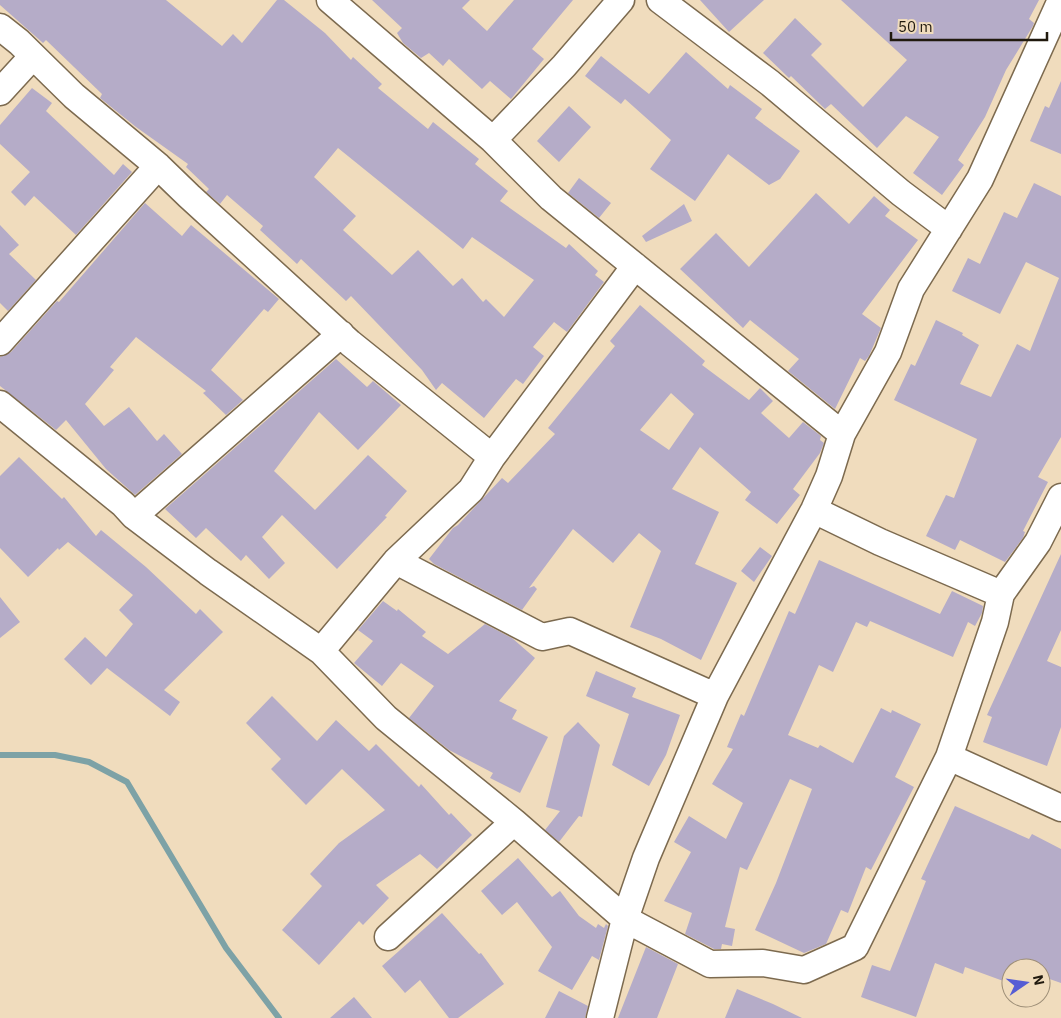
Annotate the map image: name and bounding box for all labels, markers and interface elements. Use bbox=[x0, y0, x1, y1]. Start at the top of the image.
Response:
scale bar bbox=[891, 10, 1047, 42]
text: 50 m bbox=[898, 17, 933, 36]
north arrow bbox=[1001, 958, 1051, 1008]
text: N bbox=[1029, 973, 1049, 987]

